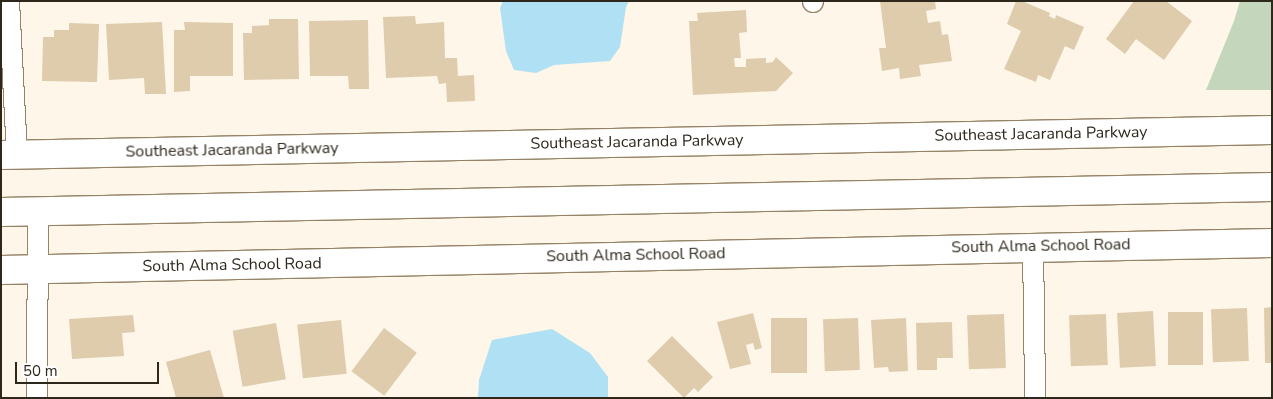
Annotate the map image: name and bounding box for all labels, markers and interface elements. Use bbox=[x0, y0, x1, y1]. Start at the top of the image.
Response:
street label: Southeast Jacaranda Parkway bbox=[934, 123, 1148, 145]
street label: Southeast Jacaranda Parkway bbox=[530, 131, 744, 153]
street label: Southeast Jacaranda Parkway bbox=[125, 139, 339, 161]
street label: South Alma School Road bbox=[951, 235, 1131, 257]
street label: South Alma School Road bbox=[546, 244, 726, 266]
street label: South Alma School Road bbox=[142, 254, 322, 276]
scale bar bbox=[18, 352, 161, 384]
text: 50 m bbox=[23, 361, 58, 381]

